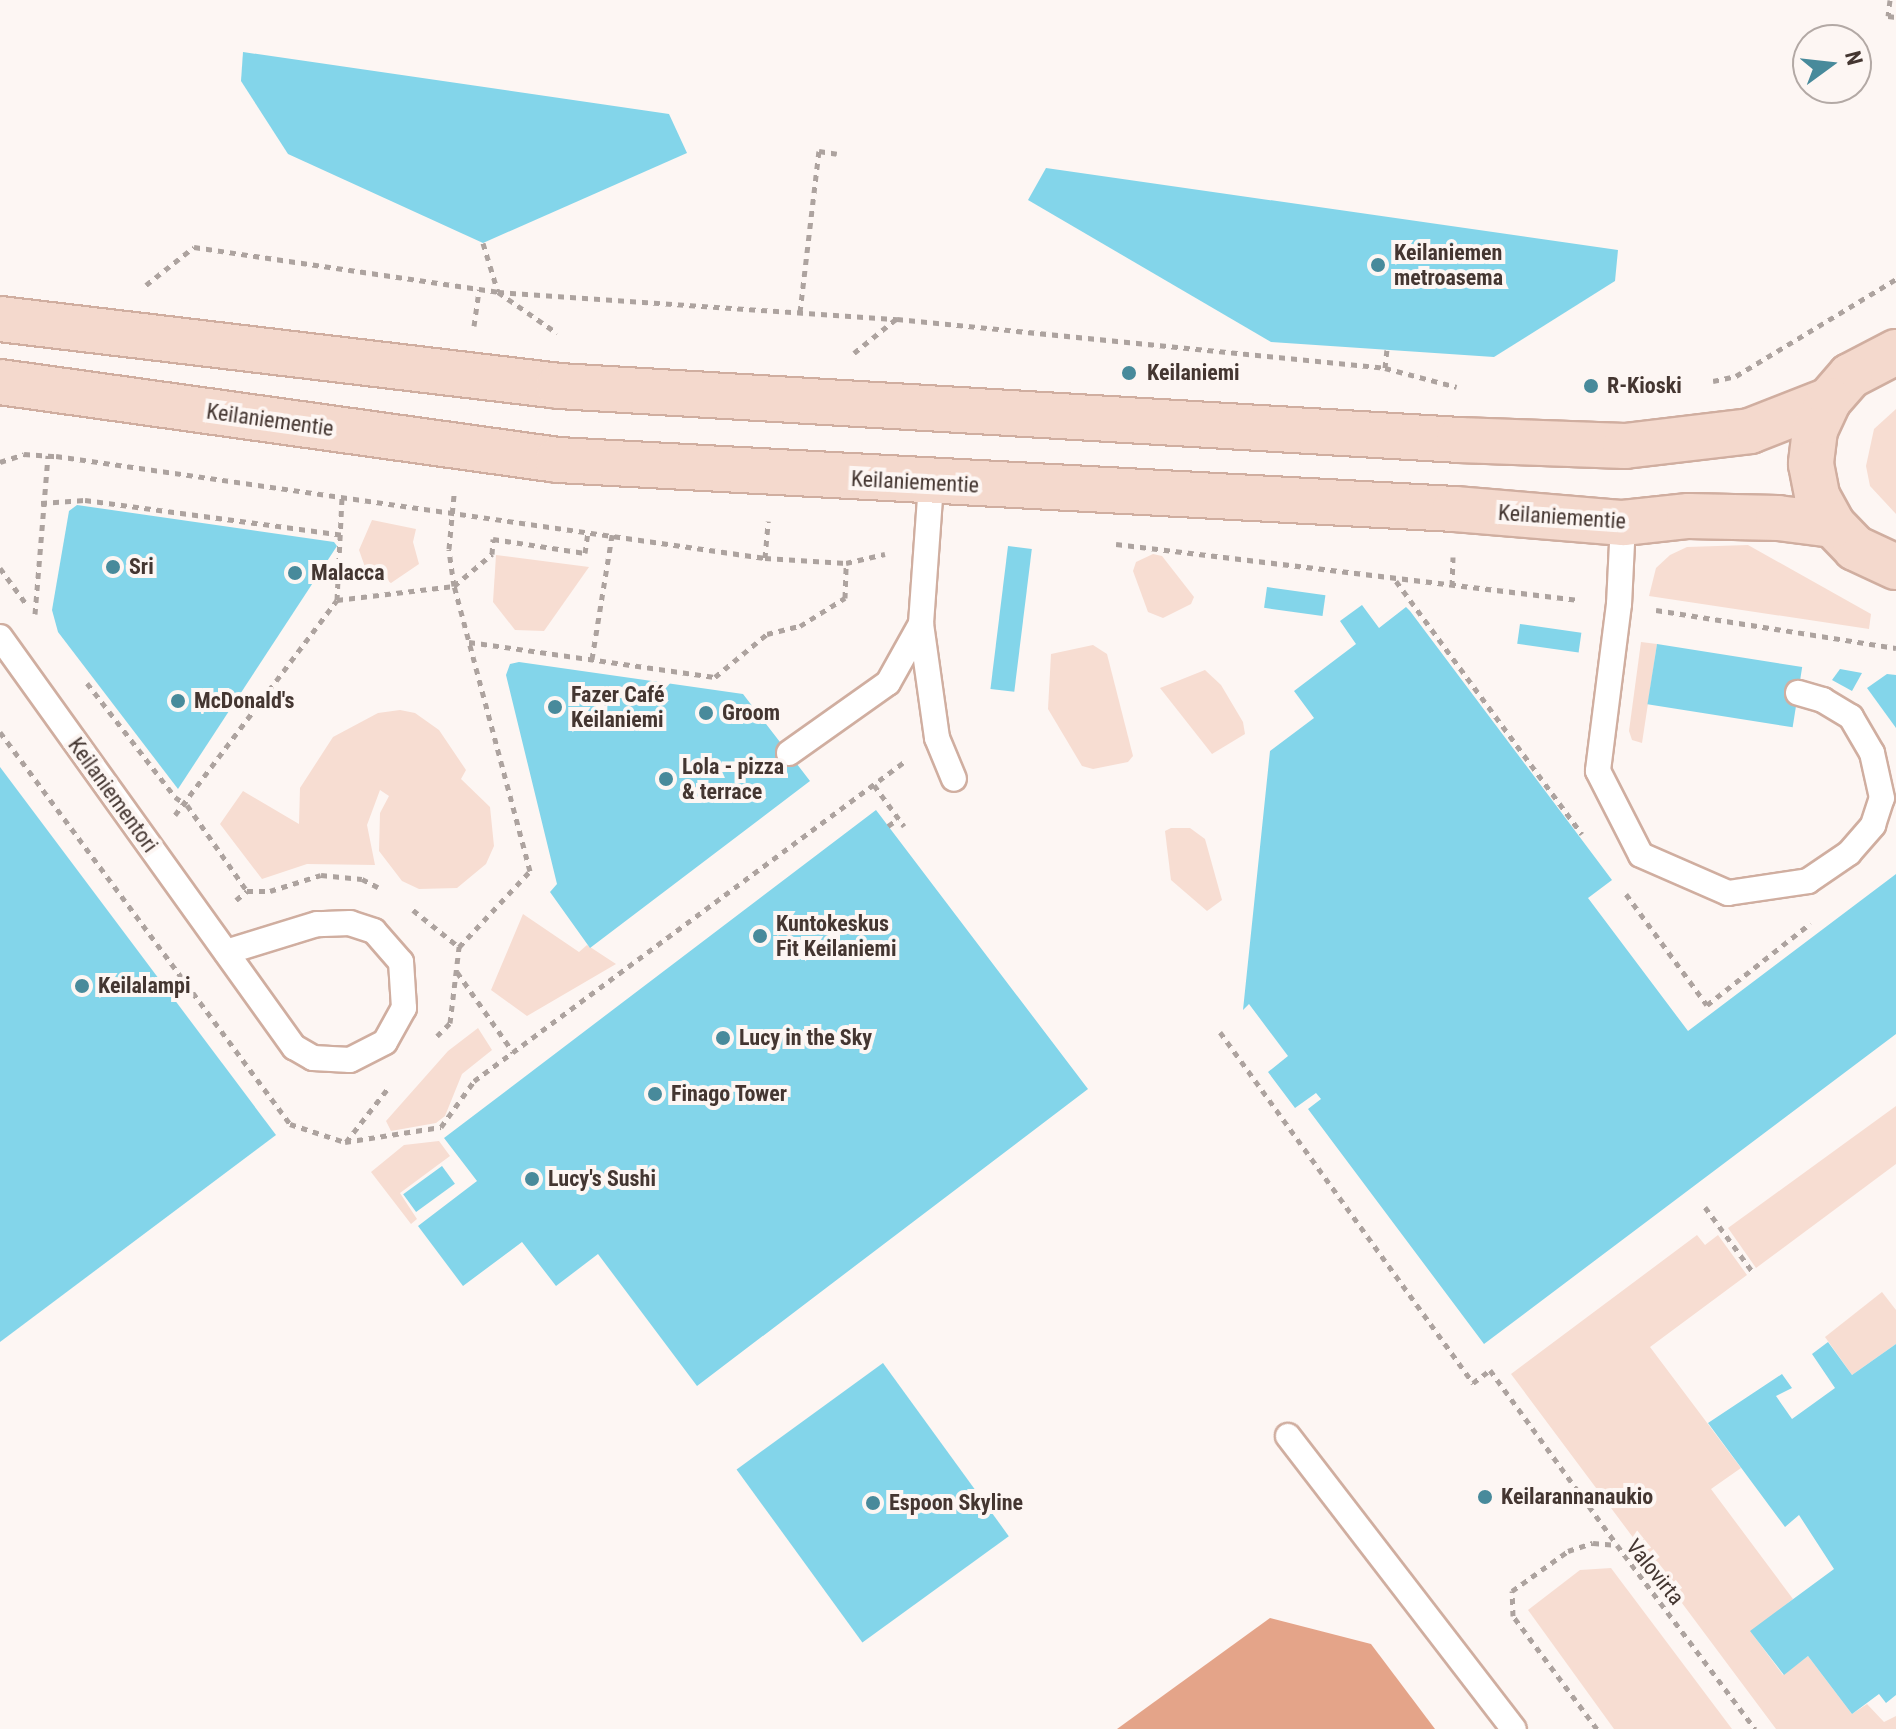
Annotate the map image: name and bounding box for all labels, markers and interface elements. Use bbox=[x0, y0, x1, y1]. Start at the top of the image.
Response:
north arrow bbox=[1792, 24, 1872, 104]
text: N bbox=[1840, 48, 1868, 68]
place label: Keilaniemen metroasema bbox=[1394, 239, 1503, 290]
marker: Keilaniemen metroasema bbox=[1369, 256, 1387, 274]
place label: Keilaniemi bbox=[1147, 360, 1240, 386]
marker: Keilaniemi bbox=[1118, 362, 1140, 384]
place label: R-Kioski bbox=[1607, 373, 1682, 399]
marker: R-Kioski bbox=[1582, 377, 1600, 395]
street label: Keilaniementie bbox=[205, 398, 335, 442]
street label: Keilaniementie bbox=[850, 465, 980, 499]
street label: Keilaniementie bbox=[1497, 499, 1627, 535]
place label: Sri bbox=[129, 554, 154, 580]
marker: Sri bbox=[104, 558, 122, 576]
place label: Malacca bbox=[311, 560, 385, 586]
marker: Malacca bbox=[286, 564, 304, 582]
place label: Fazer Café Keilaniemi bbox=[571, 681, 665, 732]
place label: McDonald's bbox=[194, 688, 294, 714]
marker: McDonald's bbox=[169, 692, 187, 710]
marker: Fazer Café Keilaniemi bbox=[546, 698, 564, 716]
place label: Groom bbox=[722, 700, 780, 726]
marker: Groom bbox=[697, 704, 715, 722]
street label: Keilaniementori bbox=[63, 733, 163, 857]
place label: Lola - pizza & terrace bbox=[682, 753, 784, 804]
marker: Lola - pizza & terrace bbox=[657, 770, 675, 788]
place label: Kuntokeskus Fit Keilaniemi bbox=[776, 910, 896, 962]
marker: Kuntokeskus Fit Keilaniemi bbox=[751, 927, 769, 945]
place label: Keilalampi bbox=[98, 973, 191, 999]
marker: Keilalampi bbox=[73, 977, 91, 995]
place label: Lucy in the Sky bbox=[739, 1025, 872, 1051]
marker: Lucy in the Sky bbox=[714, 1029, 732, 1047]
place label: Finago Tower bbox=[671, 1081, 788, 1107]
marker: Finago Tower bbox=[646, 1085, 664, 1103]
place label: Lucy's Sushi bbox=[548, 1166, 656, 1192]
marker: Lucy's Sushi bbox=[523, 1170, 541, 1188]
place label: Keilarannanaukio bbox=[1501, 1484, 1653, 1510]
marker: Keilarannanaukio bbox=[1476, 1488, 1494, 1506]
place label: Espoon Skyline bbox=[889, 1490, 1023, 1516]
marker: Espoon Skyline bbox=[864, 1494, 882, 1512]
street label: Valovirta bbox=[1620, 1534, 1690, 1610]

